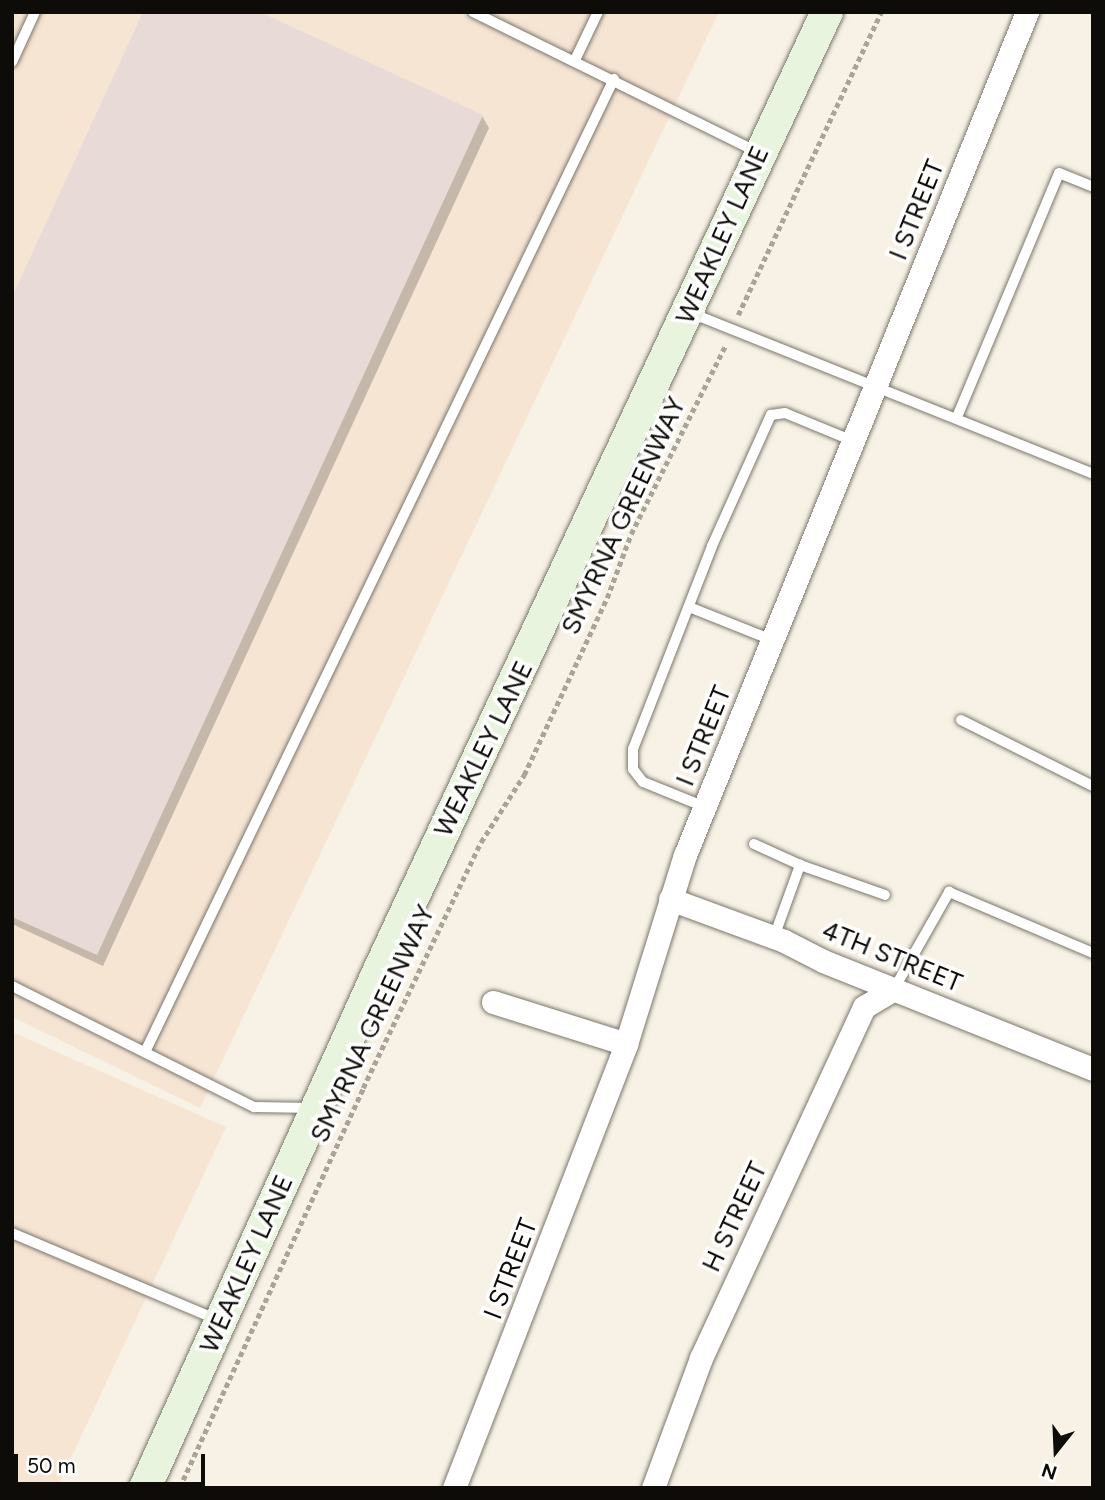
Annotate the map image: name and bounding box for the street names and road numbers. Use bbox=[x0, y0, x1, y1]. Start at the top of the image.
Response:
street label: WEAKLEY LANE bbox=[670, 141, 776, 329]
street label: I STREET bbox=[883, 155, 951, 265]
street label: SMYRNA GREENWAY bbox=[555, 392, 693, 640]
street label: WEAKLEY LANE bbox=[428, 656, 540, 842]
street label: I STREET bbox=[670, 681, 738, 791]
street label: SMYRNA GREENWAY bbox=[304, 900, 442, 1148]
street label: 4TH STREET bbox=[817, 915, 967, 999]
street label: H STREET bbox=[696, 1157, 774, 1277]
street label: WEAKLEY LANE bbox=[194, 1170, 300, 1358]
street label: I STREET bbox=[478, 1214, 544, 1324]

